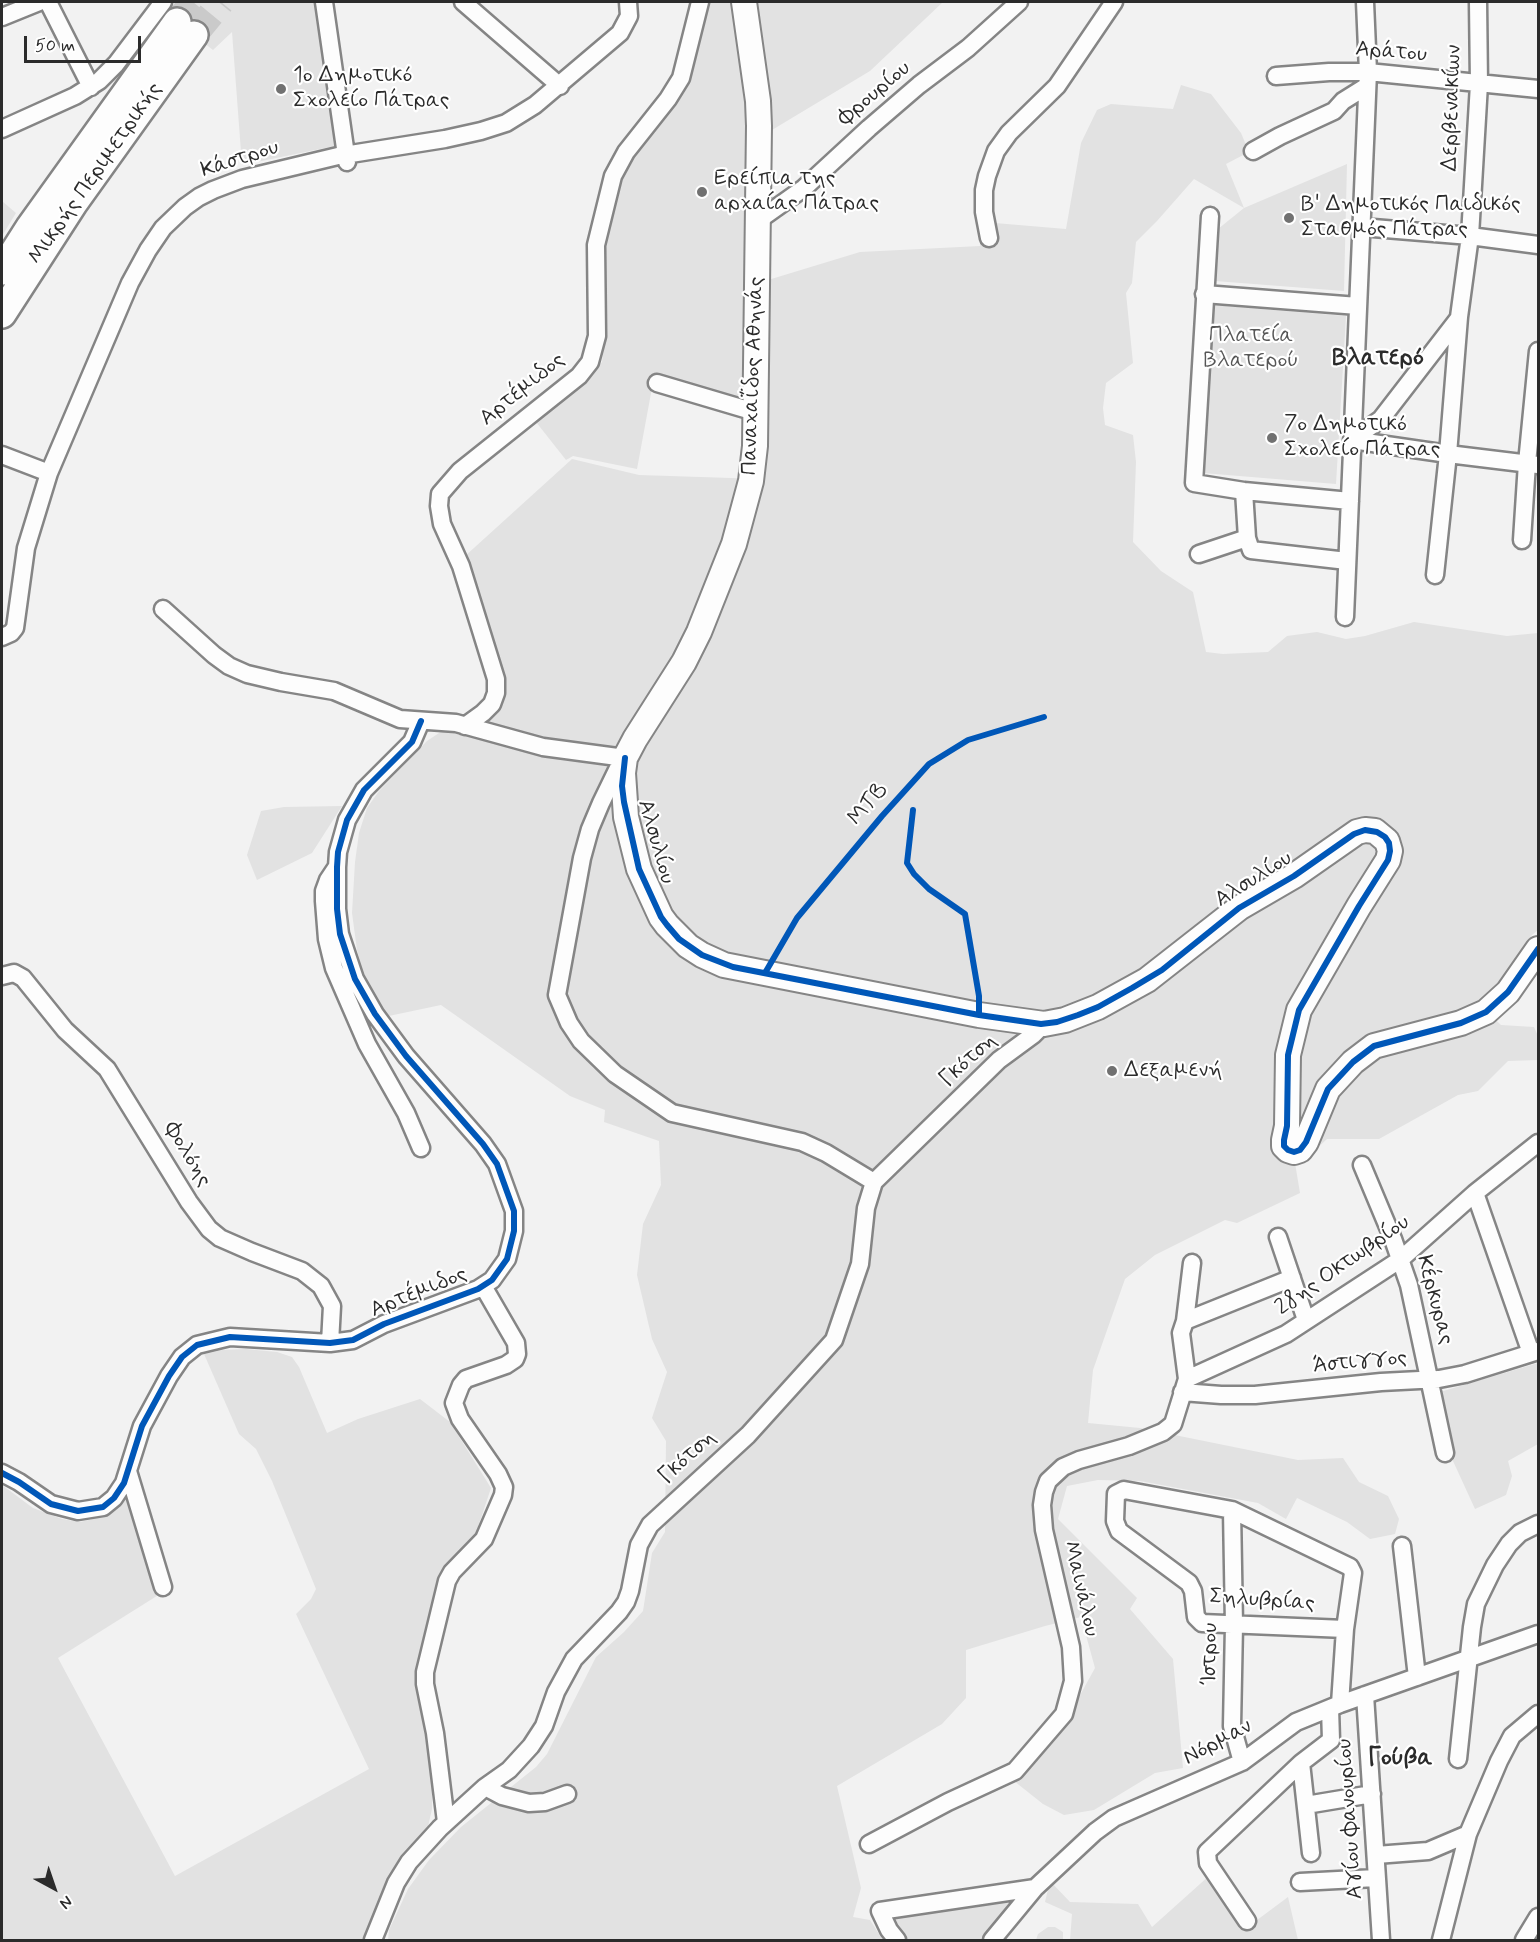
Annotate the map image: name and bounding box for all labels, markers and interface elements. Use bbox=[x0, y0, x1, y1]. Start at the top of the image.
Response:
scale bar bbox=[27, 24, 144, 62]
text: 50 m bbox=[35, 34, 75, 58]
street label: Αράτου bbox=[1354, 37, 1428, 69]
street label: Δερβενακίων bbox=[1438, 44, 1468, 172]
street label: Φρουρίου bbox=[833, 56, 917, 132]
place label: 1ο Δημοτικό Σχολείο Πάτρας bbox=[293, 63, 449, 114]
street label: Μικρής Περιμετρικής bbox=[23, 78, 169, 270]
marker: 1ο Δημοτικό Σχολείο Πάτρας bbox=[274, 82, 288, 96]
street label: Κάστρου bbox=[198, 135, 282, 185]
place label: Ερείπια της αρχαίας Πάτρας bbox=[714, 166, 879, 218]
marker: Ερείπια της αρχαίας Πάτρας bbox=[695, 185, 709, 199]
place label: Β' Δημοτικός Παιδικός Σταθμός Πάτρας bbox=[1301, 192, 1521, 243]
marker: Β' Δημοτικός Παιδικός Σταθμός Πάτρας bbox=[1282, 211, 1296, 225]
street label: Παναχαΐδος Αθηνάς bbox=[737, 276, 771, 476]
park label: Πλατεία Βλατερού bbox=[1204, 323, 1298, 374]
district label: Βλατερό bbox=[1332, 345, 1424, 373]
street label: Αρτέμιδος bbox=[475, 348, 571, 432]
place label: 7ο Δημοτικό Σχολείο Πάτρας bbox=[1284, 412, 1440, 464]
marker: 7ο Δημοτικό Σχολείο Πάτρας bbox=[1265, 431, 1279, 445]
street label: MTB bbox=[843, 778, 895, 832]
street label: Αλσυλίου bbox=[630, 797, 680, 887]
street label: Αλσυλίου bbox=[1210, 846, 1298, 914]
street label: Γκότση bbox=[935, 1028, 1003, 1094]
place label: Δεξαμενή bbox=[1124, 1058, 1222, 1084]
marker: Δεξαμενή bbox=[1105, 1064, 1119, 1078]
street label: Φολόης bbox=[157, 1118, 217, 1192]
street label: 28ης Οκτωβρίου bbox=[1271, 1210, 1415, 1322]
street label: Κέρκυρας bbox=[1409, 1252, 1459, 1348]
street label: Αρτέμιδος bbox=[367, 1262, 471, 1324]
street label: Άστιγγος bbox=[1312, 1346, 1408, 1380]
street label: Γκότση bbox=[654, 1425, 722, 1491]
street label: Μαινάλου bbox=[1056, 1539, 1104, 1639]
street label: Σηλυβρίας bbox=[1208, 1584, 1316, 1618]
street label: Ίστρου bbox=[1197, 1623, 1225, 1685]
street label: Νόρμαν bbox=[1179, 1714, 1257, 1772]
street label: Αγίου Φανουρίου bbox=[1332, 1738, 1370, 1900]
district label: Γούβα bbox=[1367, 1745, 1433, 1773]
north arrow bbox=[24, 1858, 84, 1918]
text: N bbox=[55, 1891, 77, 1914]

